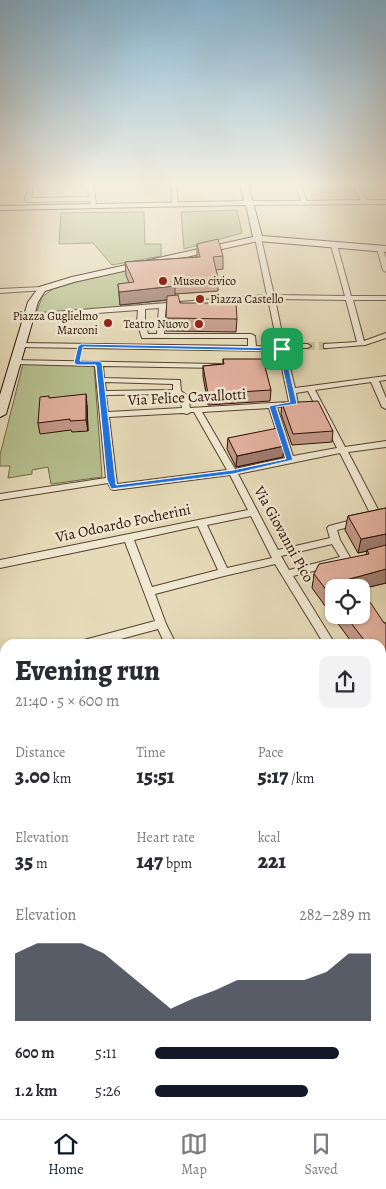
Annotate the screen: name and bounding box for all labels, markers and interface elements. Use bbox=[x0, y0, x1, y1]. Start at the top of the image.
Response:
place label: Museo civico bbox=[173, 273, 236, 289]
marker: Museo civico bbox=[157, 275, 169, 287]
place label: Piazza Castello bbox=[210, 291, 284, 307]
marker: Piazza Castello bbox=[194, 293, 206, 305]
place label: Piazza Guglielmo Marconi bbox=[13, 308, 98, 338]
place label: Teatro Nuovo bbox=[123, 316, 189, 332]
marker: Piazza Guglielmo Marconi bbox=[102, 317, 114, 329]
marker: Teatro Nuovo bbox=[193, 318, 205, 330]
pin bbox=[261, 328, 303, 370]
icon: arrive bbox=[268, 335, 296, 363]
street label: Via Felice Cavallotti bbox=[126, 384, 247, 410]
street label: Via Giovanni Pico bbox=[249, 482, 319, 586]
street label: Via Odoardo Focherini bbox=[53, 499, 192, 547]
map controls bbox=[325, 579, 370, 624]
button: locate bbox=[325, 579, 370, 624]
text: Evening run bbox=[15, 652, 160, 690]
button: share bbox=[319, 656, 371, 708]
text: 21:40 · 5 × 600 m bbox=[15, 690, 119, 712]
text: Distance bbox=[15, 743, 65, 762]
text: Time bbox=[136, 743, 165, 762]
text: Pace bbox=[258, 743, 284, 762]
text: 3.00 bbox=[15, 762, 50, 790]
text: 15:51 bbox=[136, 762, 175, 790]
text: 5:17 bbox=[258, 762, 288, 790]
text: km bbox=[50, 769, 71, 788]
text: /km bbox=[288, 769, 314, 788]
text: Elevation bbox=[15, 828, 69, 847]
text: Heart rate bbox=[136, 828, 195, 847]
text: kcal bbox=[258, 828, 280, 847]
text: 35 bbox=[15, 847, 33, 875]
text: 147 bbox=[136, 847, 163, 875]
text: 221 bbox=[258, 847, 286, 875]
text: m bbox=[33, 854, 48, 873]
text: bpm bbox=[163, 854, 192, 873]
text: Elevation bbox=[15, 904, 76, 926]
text: 282–289 m bbox=[299, 904, 371, 926]
text: 600 m bbox=[15, 1042, 55, 1064]
text: 5:11 bbox=[95, 1042, 117, 1064]
text: 1.2 km bbox=[15, 1080, 57, 1102]
text: 5:26 bbox=[95, 1080, 121, 1102]
tab: Home bbox=[48, 1130, 83, 1179]
tab: Map bbox=[180, 1130, 208, 1179]
tab: Saved bbox=[305, 1130, 338, 1179]

